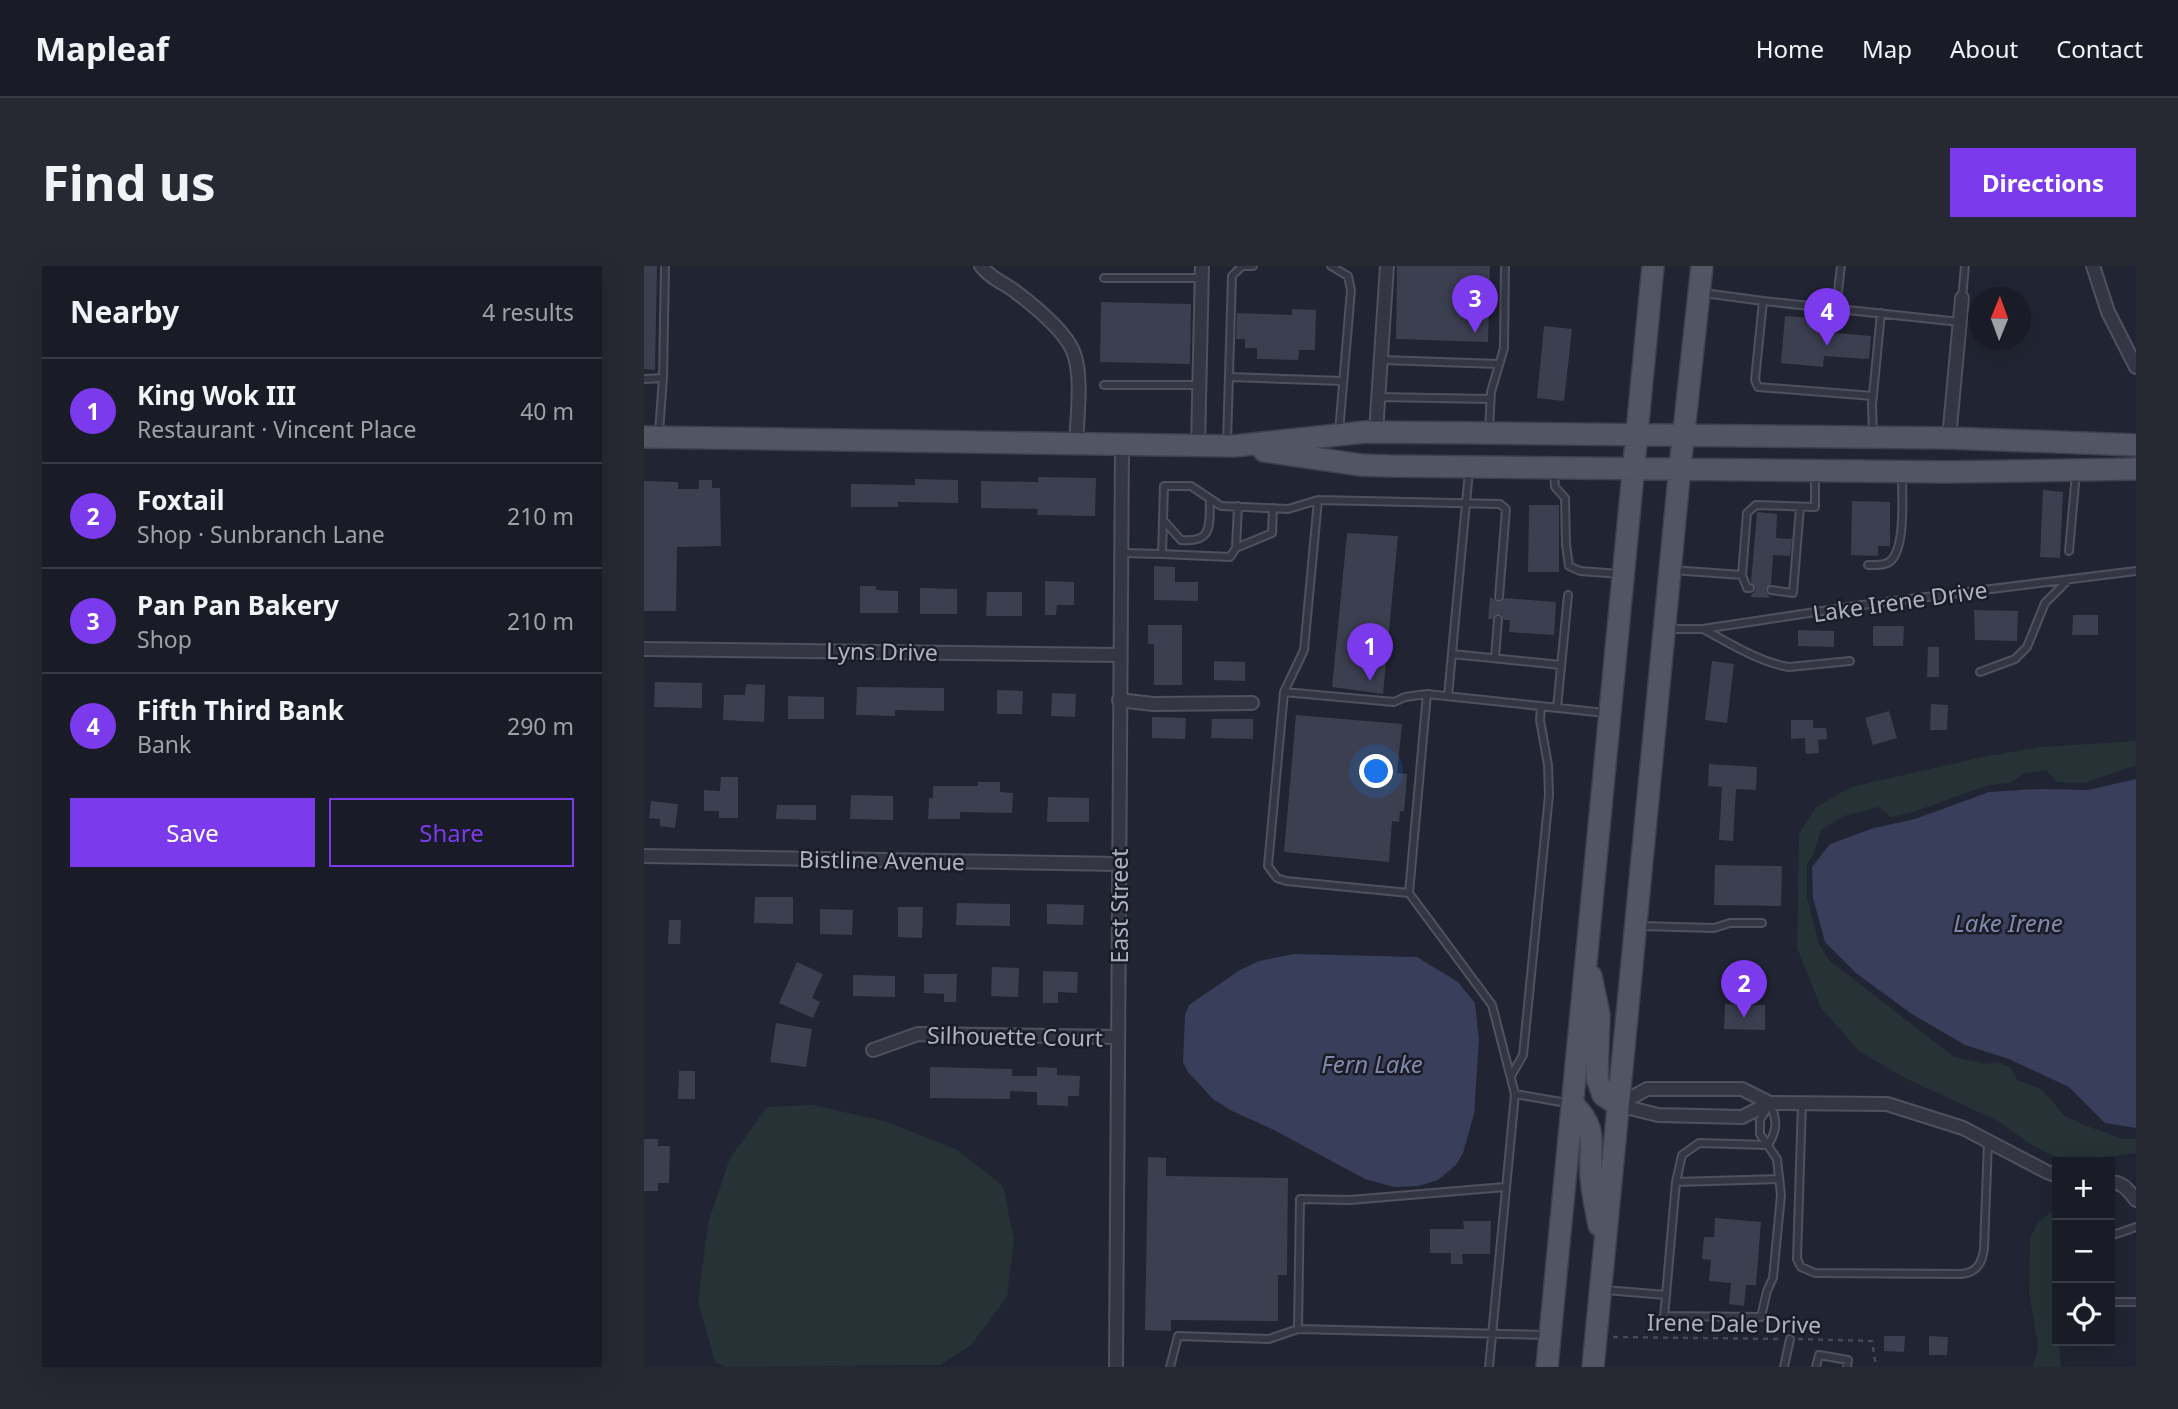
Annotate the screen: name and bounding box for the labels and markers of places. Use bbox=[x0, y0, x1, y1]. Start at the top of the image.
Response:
pin: 3 bbox=[1452, 275, 1498, 333]
pin: 4 bbox=[1804, 288, 1850, 346]
pin: 1 bbox=[1347, 623, 1393, 681]
pin: 2 bbox=[1721, 960, 1767, 1018]

